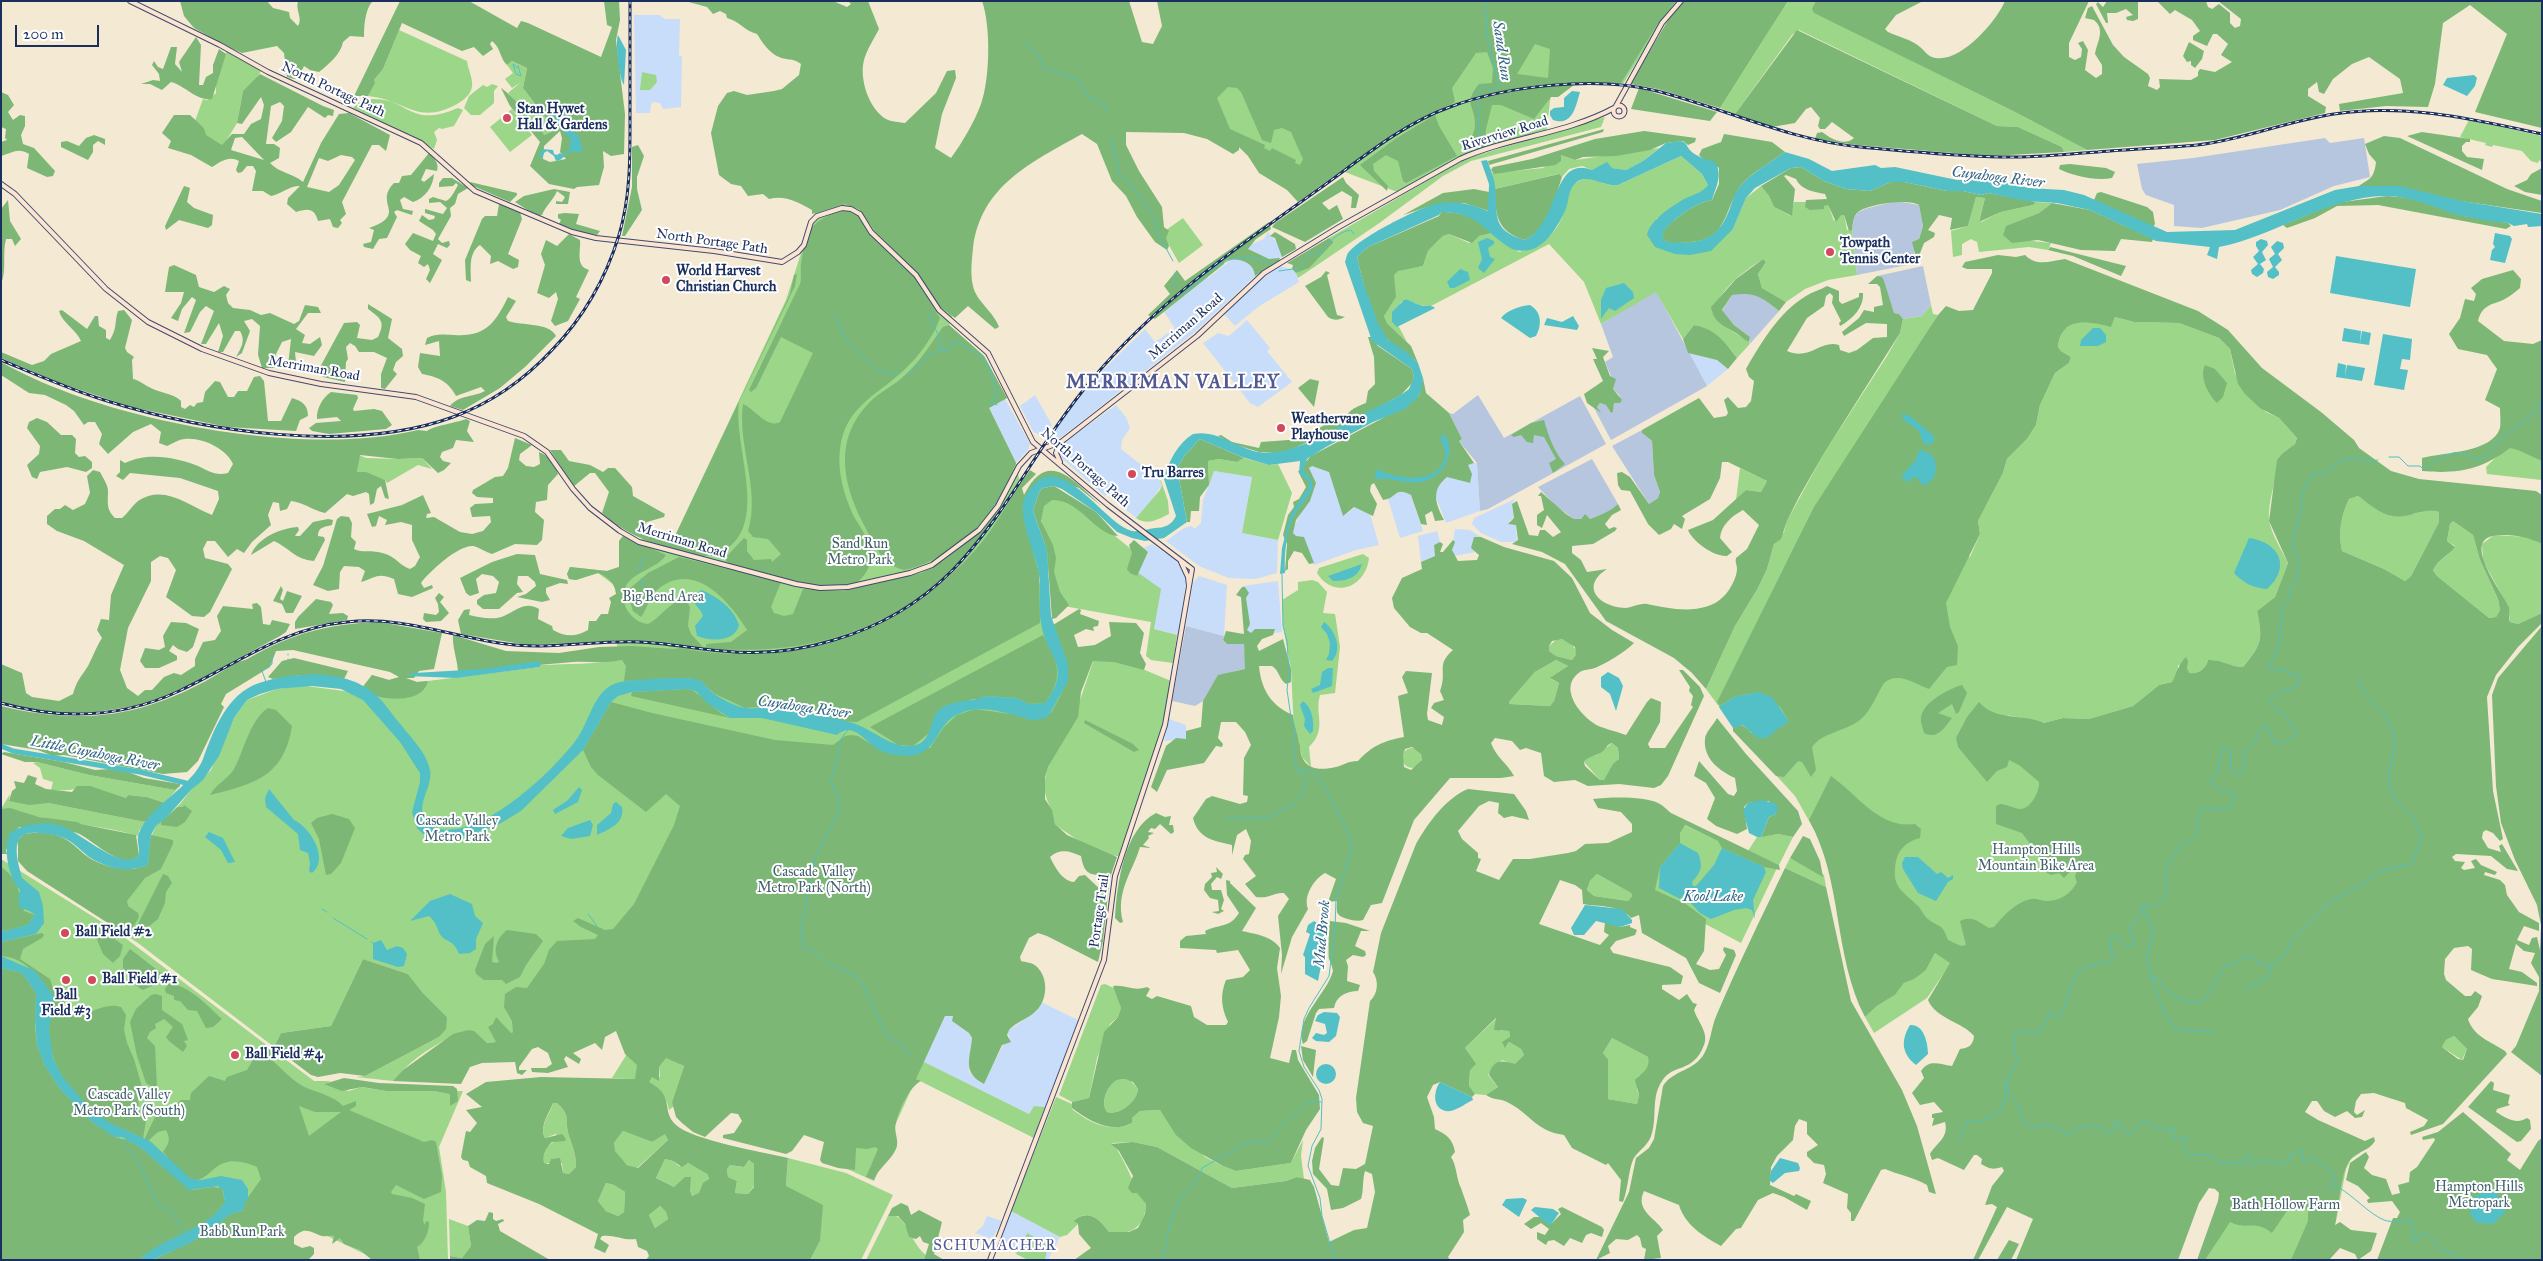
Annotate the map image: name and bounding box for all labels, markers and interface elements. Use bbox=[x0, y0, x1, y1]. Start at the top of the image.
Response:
scale bar bbox=[18, 15, 101, 47]
water label: Sand Run bbox=[1488, 20, 1514, 82]
text: 200 m bbox=[23, 25, 64, 43]
street label: North Portage Path bbox=[278, 59, 388, 121]
place label: Stan Hywet Hall & Gardens bbox=[517, 102, 607, 134]
marker: Stan Hywet Hall & Gardens bbox=[501, 112, 513, 124]
street label: Riverview Road bbox=[1460, 113, 1550, 155]
water label: Cuyahoga River bbox=[1950, 163, 2046, 193]
street label: North Portage Path bbox=[655, 226, 769, 258]
place label: Towpath Tennis Center bbox=[1840, 236, 1920, 268]
marker: Towpath Tennis Center bbox=[1824, 246, 1836, 258]
place label: World Harvest Christian Church bbox=[676, 264, 776, 296]
marker: World Harvest Christian Church bbox=[660, 274, 672, 286]
street label: Merriman Road bbox=[1146, 290, 1226, 364]
street label: Merriman Road bbox=[267, 353, 361, 385]
district label: MERRIMAN VALLEY bbox=[1064, 372, 1282, 394]
place label: Weathervane Playhouse bbox=[1291, 412, 1365, 444]
marker: Weathervane Playhouse bbox=[1275, 422, 1287, 434]
street label: North Portage Path bbox=[1037, 425, 1133, 511]
place label: Tru Barres bbox=[1142, 466, 1204, 482]
marker: Tru Barres bbox=[1126, 468, 1138, 480]
street label: Merriman Road bbox=[635, 519, 729, 563]
park label: Sand Run Metro Park bbox=[827, 537, 893, 570]
park label: Big Bend Area bbox=[622, 590, 704, 606]
water label: Cuyahoga River bbox=[756, 693, 852, 723]
water label: Little Cuyahoga River bbox=[29, 733, 161, 775]
park label: Cascade Valley Metro Park bbox=[416, 814, 498, 846]
park label: Hampton Hills Mountain Bike Area bbox=[1978, 843, 2094, 876]
park label: Cascade Valley Metro Park (North) bbox=[757, 865, 871, 898]
street label: Portage Trail bbox=[1087, 873, 1113, 949]
water label: Kool Lake bbox=[1683, 888, 1743, 906]
water label: Mud Brook bbox=[1311, 899, 1335, 969]
place label: Ball Field #2 bbox=[75, 925, 152, 941]
marker: Ball Field #2 bbox=[59, 927, 71, 939]
place label: Ball Field #1 bbox=[102, 972, 177, 988]
marker: Ball Field #3 bbox=[60, 974, 72, 986]
marker: Ball Field #1 bbox=[86, 974, 98, 986]
place label: Ball Field #3 bbox=[41, 988, 91, 1020]
place label: Ball Field #4 bbox=[245, 1047, 323, 1063]
marker: Ball Field #4 bbox=[229, 1049, 241, 1061]
park label: Cascade Valley Metro Park (South) bbox=[73, 1088, 185, 1120]
park label: Hampton Hills Metropark bbox=[2435, 1180, 2523, 1212]
park label: Bath Hollow Farm bbox=[2232, 1198, 2340, 1214]
park label: Babb Run Park bbox=[200, 1225, 284, 1241]
district label: SCHUMACHER bbox=[932, 1237, 1058, 1255]

